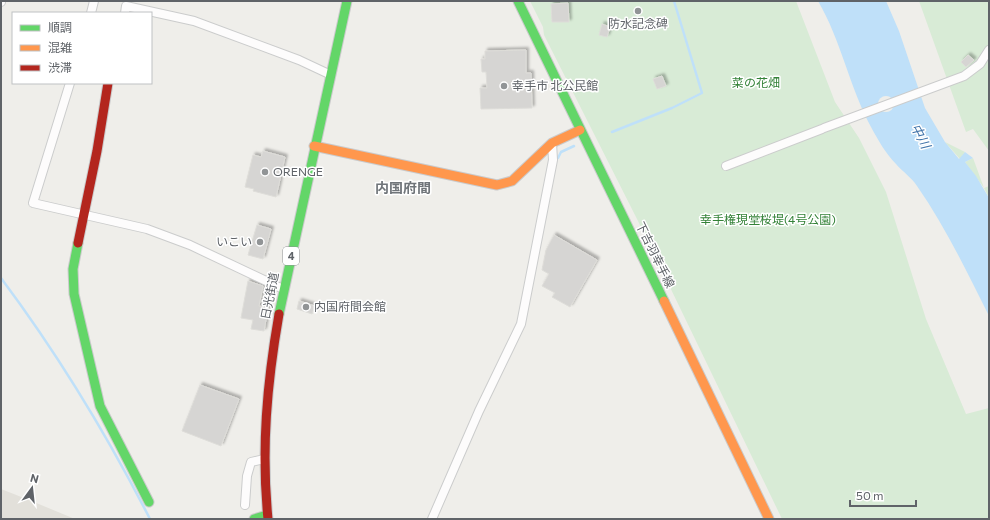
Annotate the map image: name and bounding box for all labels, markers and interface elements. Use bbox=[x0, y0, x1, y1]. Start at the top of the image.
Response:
marker: 防水記念碑 bbox=[633, 6, 643, 16]
legend bbox=[12, 12, 152, 84]
place label: 防水記念碑 bbox=[608, 16, 668, 30]
text: 順調 bbox=[48, 20, 72, 34]
text: 混雑 bbox=[48, 40, 72, 54]
text: 渋滞 bbox=[48, 60, 72, 74]
park label: 菜の花畑 bbox=[732, 75, 780, 89]
place label: 幸手市 北公民館 bbox=[512, 78, 598, 92]
marker: 幸手市 北公民館 bbox=[499, 81, 509, 91]
water label: 中川 bbox=[908, 121, 935, 153]
place label: ORENGE bbox=[273, 164, 323, 178]
marker: ORENGE bbox=[260, 167, 270, 177]
district label: 内国府間 bbox=[375, 179, 431, 196]
park label: 幸手権現堂桜堤(4号公園) bbox=[700, 212, 836, 226]
street label: 下吉羽幸手線 bbox=[634, 219, 678, 290]
place label: いこい bbox=[216, 234, 252, 248]
marker: いこい bbox=[255, 237, 265, 247]
road number: 4 bbox=[283, 247, 299, 265]
street label: 日光街道 bbox=[258, 271, 280, 321]
place label: 内国府間会館 bbox=[314, 299, 386, 313]
marker: 内国府間会館 bbox=[301, 302, 311, 312]
north arrow bbox=[12, 468, 52, 508]
text: N bbox=[29, 471, 40, 485]
scale bar bbox=[850, 482, 916, 508]
text: 50 m bbox=[856, 488, 884, 502]

